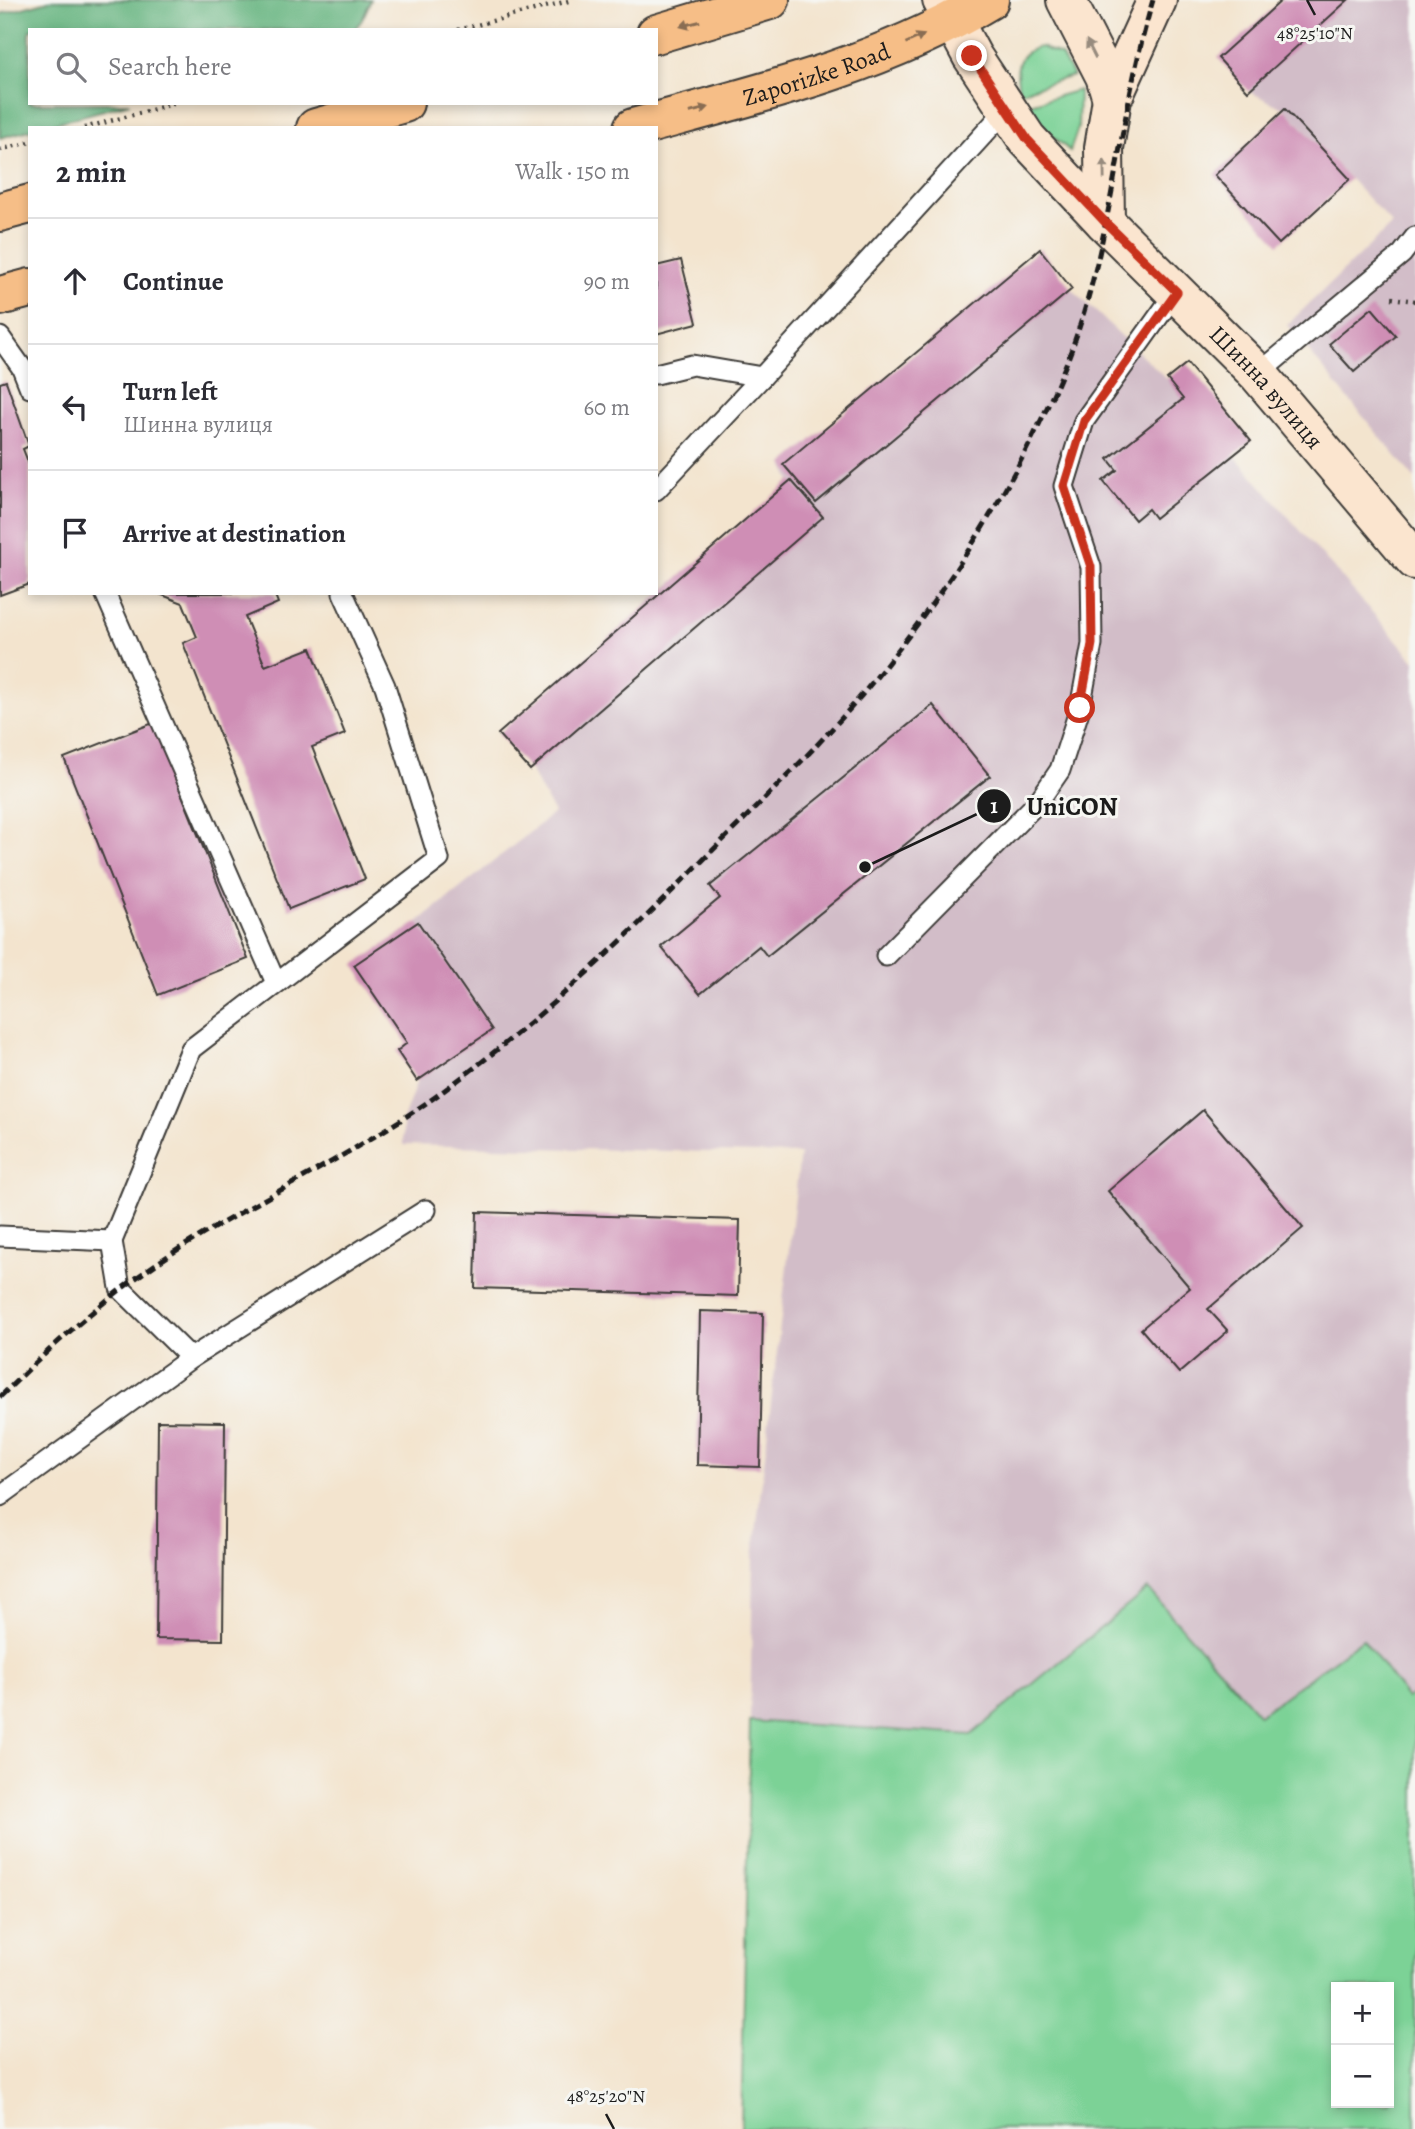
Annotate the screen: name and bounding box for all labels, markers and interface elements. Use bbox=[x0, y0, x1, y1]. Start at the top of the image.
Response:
one-way arrow bbox=[679, 20, 700, 30]
text: 48°25'10"N bbox=[1277, 21, 1353, 45]
search box bbox=[28, 28, 658, 105]
one-way arrow bbox=[905, 33, 925, 45]
street label: Zaporizke Road bbox=[739, 35, 895, 114]
one-way arrow bbox=[1085, 39, 1096, 59]
route end bbox=[956, 40, 987, 71]
icon: search bbox=[52, 48, 90, 86]
text: Search here bbox=[108, 49, 232, 84]
one-way arrow bbox=[688, 104, 710, 115]
text: 2 min bbox=[56, 152, 126, 192]
text: Walk · 150 m bbox=[515, 156, 630, 187]
one-way arrow bbox=[1098, 158, 1110, 180]
icon: ahead bbox=[56, 262, 94, 300]
text: Continue bbox=[123, 264, 224, 299]
text: 90 m bbox=[584, 266, 630, 297]
street label: Шинна вулиця bbox=[1202, 318, 1331, 456]
text: Turn left bbox=[123, 374, 218, 409]
icon: left bbox=[56, 388, 94, 426]
text: 60 m bbox=[583, 392, 630, 423]
text: Шинна вулиця bbox=[123, 409, 273, 440]
icon: arrive bbox=[56, 514, 94, 552]
text: Arrive at destination bbox=[123, 516, 346, 551]
route start bbox=[1064, 692, 1095, 723]
callout: UniCON bbox=[977, 783, 1131, 830]
text: UniCON bbox=[1026, 789, 1118, 824]
text: 1 bbox=[990, 792, 998, 820]
map controls bbox=[1331, 1982, 1394, 2108]
button: + bbox=[1331, 1982, 1394, 2045]
button: − bbox=[1331, 2045, 1394, 2108]
text: 48°25'20"N bbox=[567, 2084, 645, 2108]

